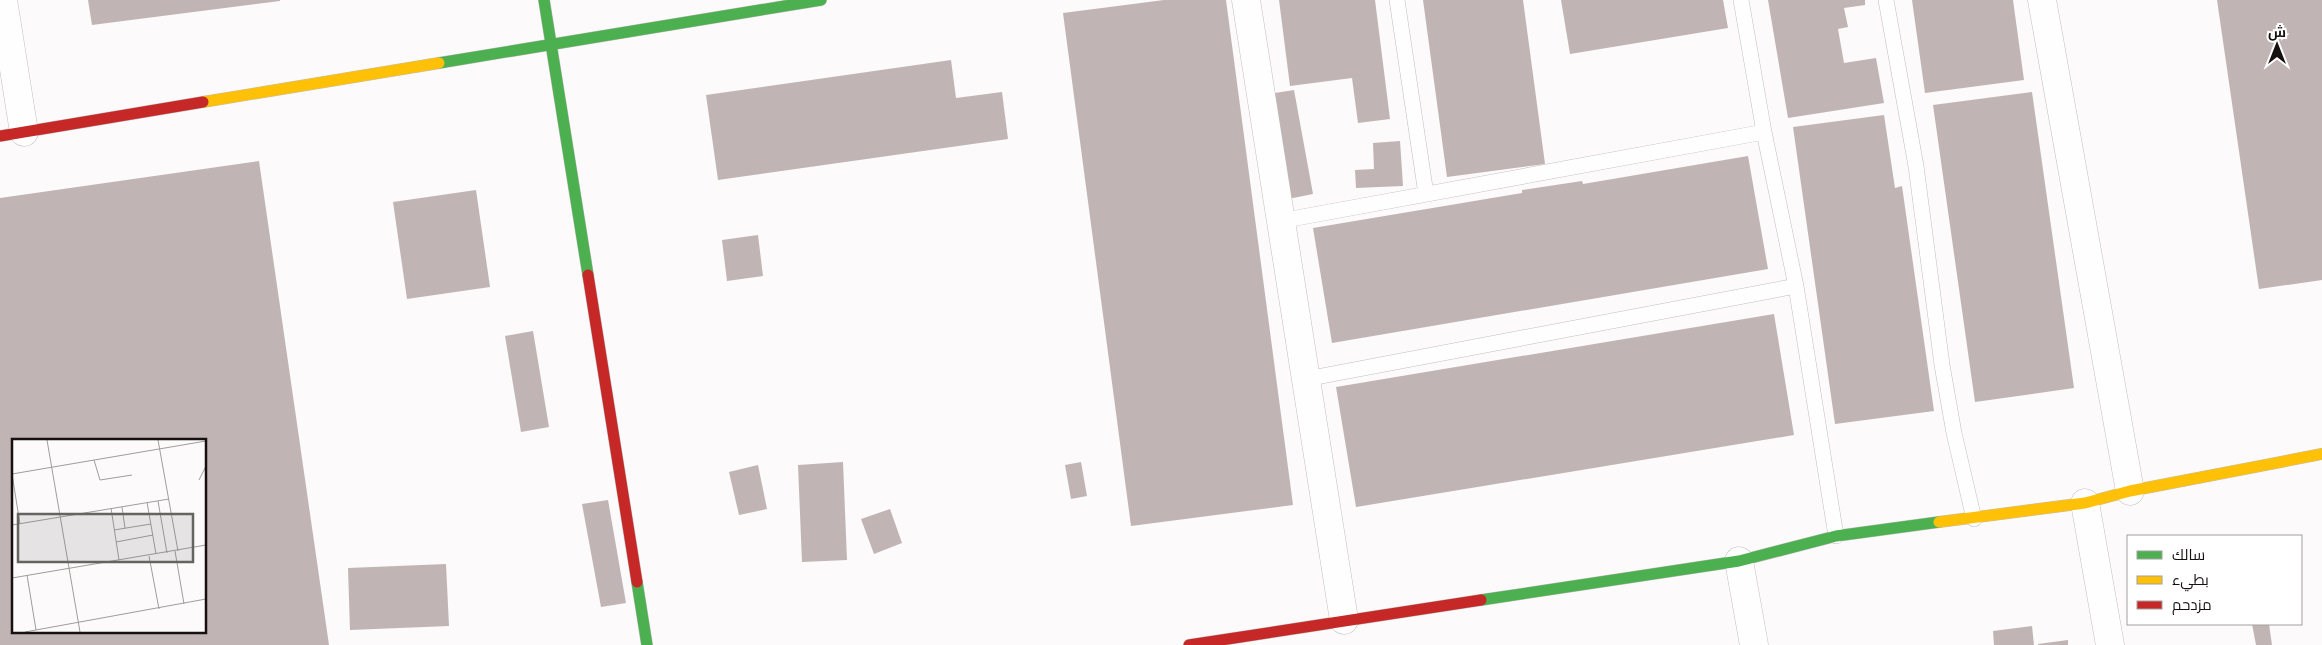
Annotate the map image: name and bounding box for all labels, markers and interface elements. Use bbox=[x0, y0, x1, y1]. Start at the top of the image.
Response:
north arrow bbox=[2252, 20, 2302, 70]
text: ش bbox=[2268, 23, 2286, 42]
inset map bbox=[12, 439, 206, 632]
legend bbox=[2127, 535, 2302, 625]
text: سالك bbox=[2172, 545, 2205, 565]
text: بطيء bbox=[2172, 570, 2209, 592]
text: مزدحم bbox=[2172, 595, 2212, 615]

